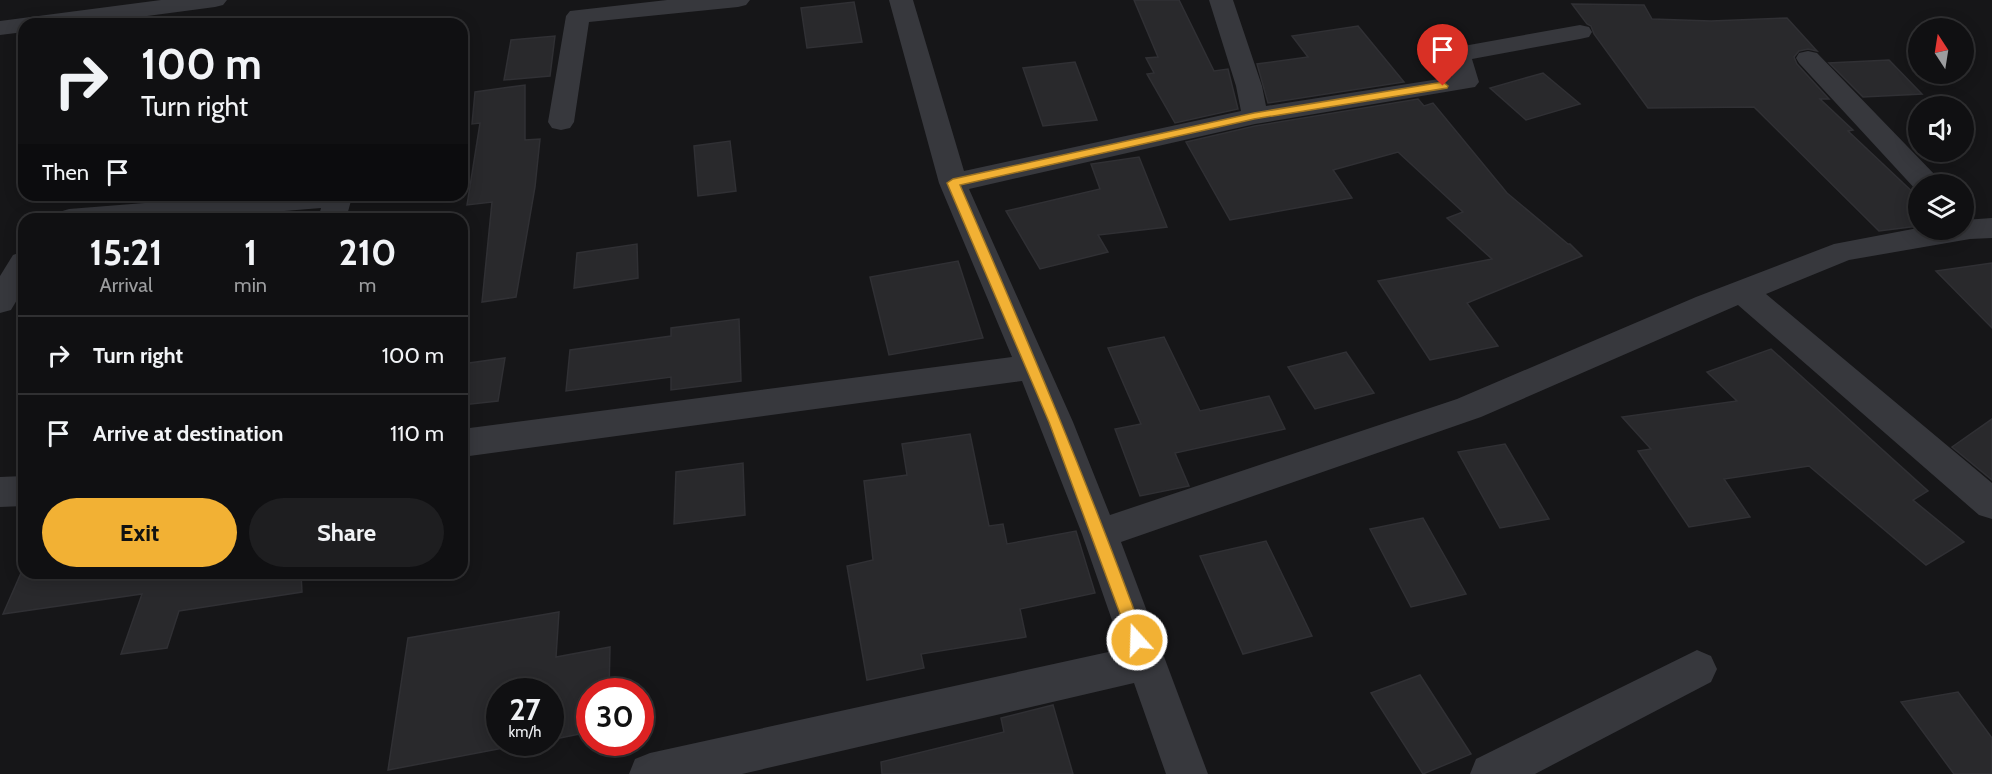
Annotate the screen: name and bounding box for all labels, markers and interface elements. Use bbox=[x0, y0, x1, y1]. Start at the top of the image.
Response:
north arrow bbox=[1908, 18, 1974, 84]
map controls bbox=[1908, 18, 1974, 240]
pin bbox=[1417, 24, 1468, 86]
icon: arrive bbox=[1426, 33, 1459, 66]
text: 100 m bbox=[141, 38, 262, 90]
icon: right bbox=[42, 42, 120, 120]
text: Turn right bbox=[141, 90, 248, 123]
button: sound bbox=[1908, 96, 1974, 162]
icon: arrive bbox=[101, 156, 134, 189]
text: Then bbox=[42, 159, 89, 186]
button: layers bbox=[1908, 174, 1974, 240]
text: 15:21 bbox=[90, 230, 163, 274]
text: 1 bbox=[244, 230, 257, 274]
text: 210 bbox=[339, 230, 396, 274]
text: Arrival bbox=[99, 273, 153, 297]
text: min bbox=[234, 273, 267, 297]
text: m bbox=[359, 273, 376, 297]
icon: right bbox=[42, 339, 75, 372]
text: Turn right bbox=[93, 342, 183, 369]
text: 100 m bbox=[382, 342, 444, 369]
icon: arrive bbox=[42, 417, 75, 450]
text: Arrive at destination bbox=[93, 420, 283, 447]
text: 110 m bbox=[390, 420, 444, 447]
button: Exit bbox=[42, 498, 237, 567]
button: Share bbox=[249, 498, 444, 567]
position arrow bbox=[1105, 608, 1169, 672]
speed limit sign: 30 bbox=[576, 678, 654, 756]
text: 27 bbox=[509, 691, 541, 728]
text: km/h bbox=[509, 723, 541, 741]

